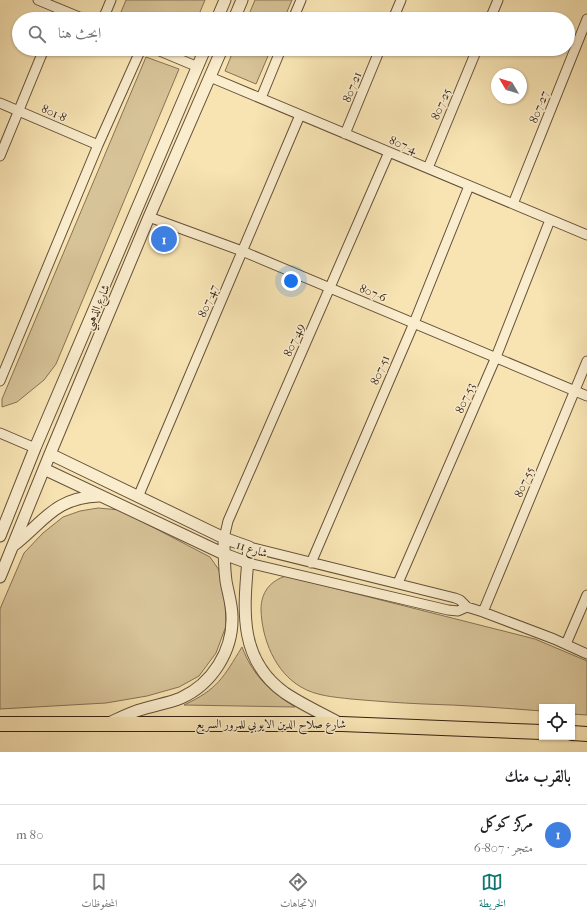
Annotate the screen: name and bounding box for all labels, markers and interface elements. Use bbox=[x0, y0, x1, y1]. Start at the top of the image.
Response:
search box bbox=[12, 12, 575, 56]
icon: search bbox=[26, 23, 48, 45]
text: ابحث هنا bbox=[58, 24, 101, 42]
north arrow bbox=[491, 68, 527, 104]
street label: 807-21 bbox=[340, 70, 364, 104]
street label: 807-25 bbox=[428, 86, 454, 122]
street label: 807-27 bbox=[526, 89, 552, 125]
street label: 801-8 bbox=[39, 101, 69, 125]
street label: 807-4 bbox=[387, 133, 420, 157]
pin: 1 bbox=[151, 224, 177, 254]
your location bbox=[281, 271, 301, 291]
street label: 807-6 bbox=[357, 281, 389, 305]
street label: شارع الذهبي bbox=[81, 282, 117, 334]
street label: 807-47 bbox=[195, 282, 221, 319]
street label: 807-49 bbox=[281, 321, 307, 359]
street label: 807-51 bbox=[367, 353, 393, 387]
street label: 807-53 bbox=[452, 381, 478, 415]
street label: 807-55 bbox=[511, 465, 537, 499]
street label: شارع 11 bbox=[233, 538, 270, 564]
map controls bbox=[539, 704, 575, 740]
button: locate bbox=[539, 704, 575, 740]
street label: شارع صلاح الدين الايوبي للمرور السريع bbox=[196, 717, 346, 735]
text: بالقرب منك bbox=[505, 766, 571, 786]
text: مركز كوكل bbox=[480, 813, 533, 831]
text: 80 m bbox=[16, 827, 43, 842]
text: 1 bbox=[556, 827, 560, 842]
text: متجر · 807-6 bbox=[474, 840, 533, 855]
tab: المحفوظات bbox=[81, 871, 117, 914]
tab: الاتجاهات bbox=[280, 871, 317, 914]
tab: الخريطة bbox=[479, 871, 506, 914]

